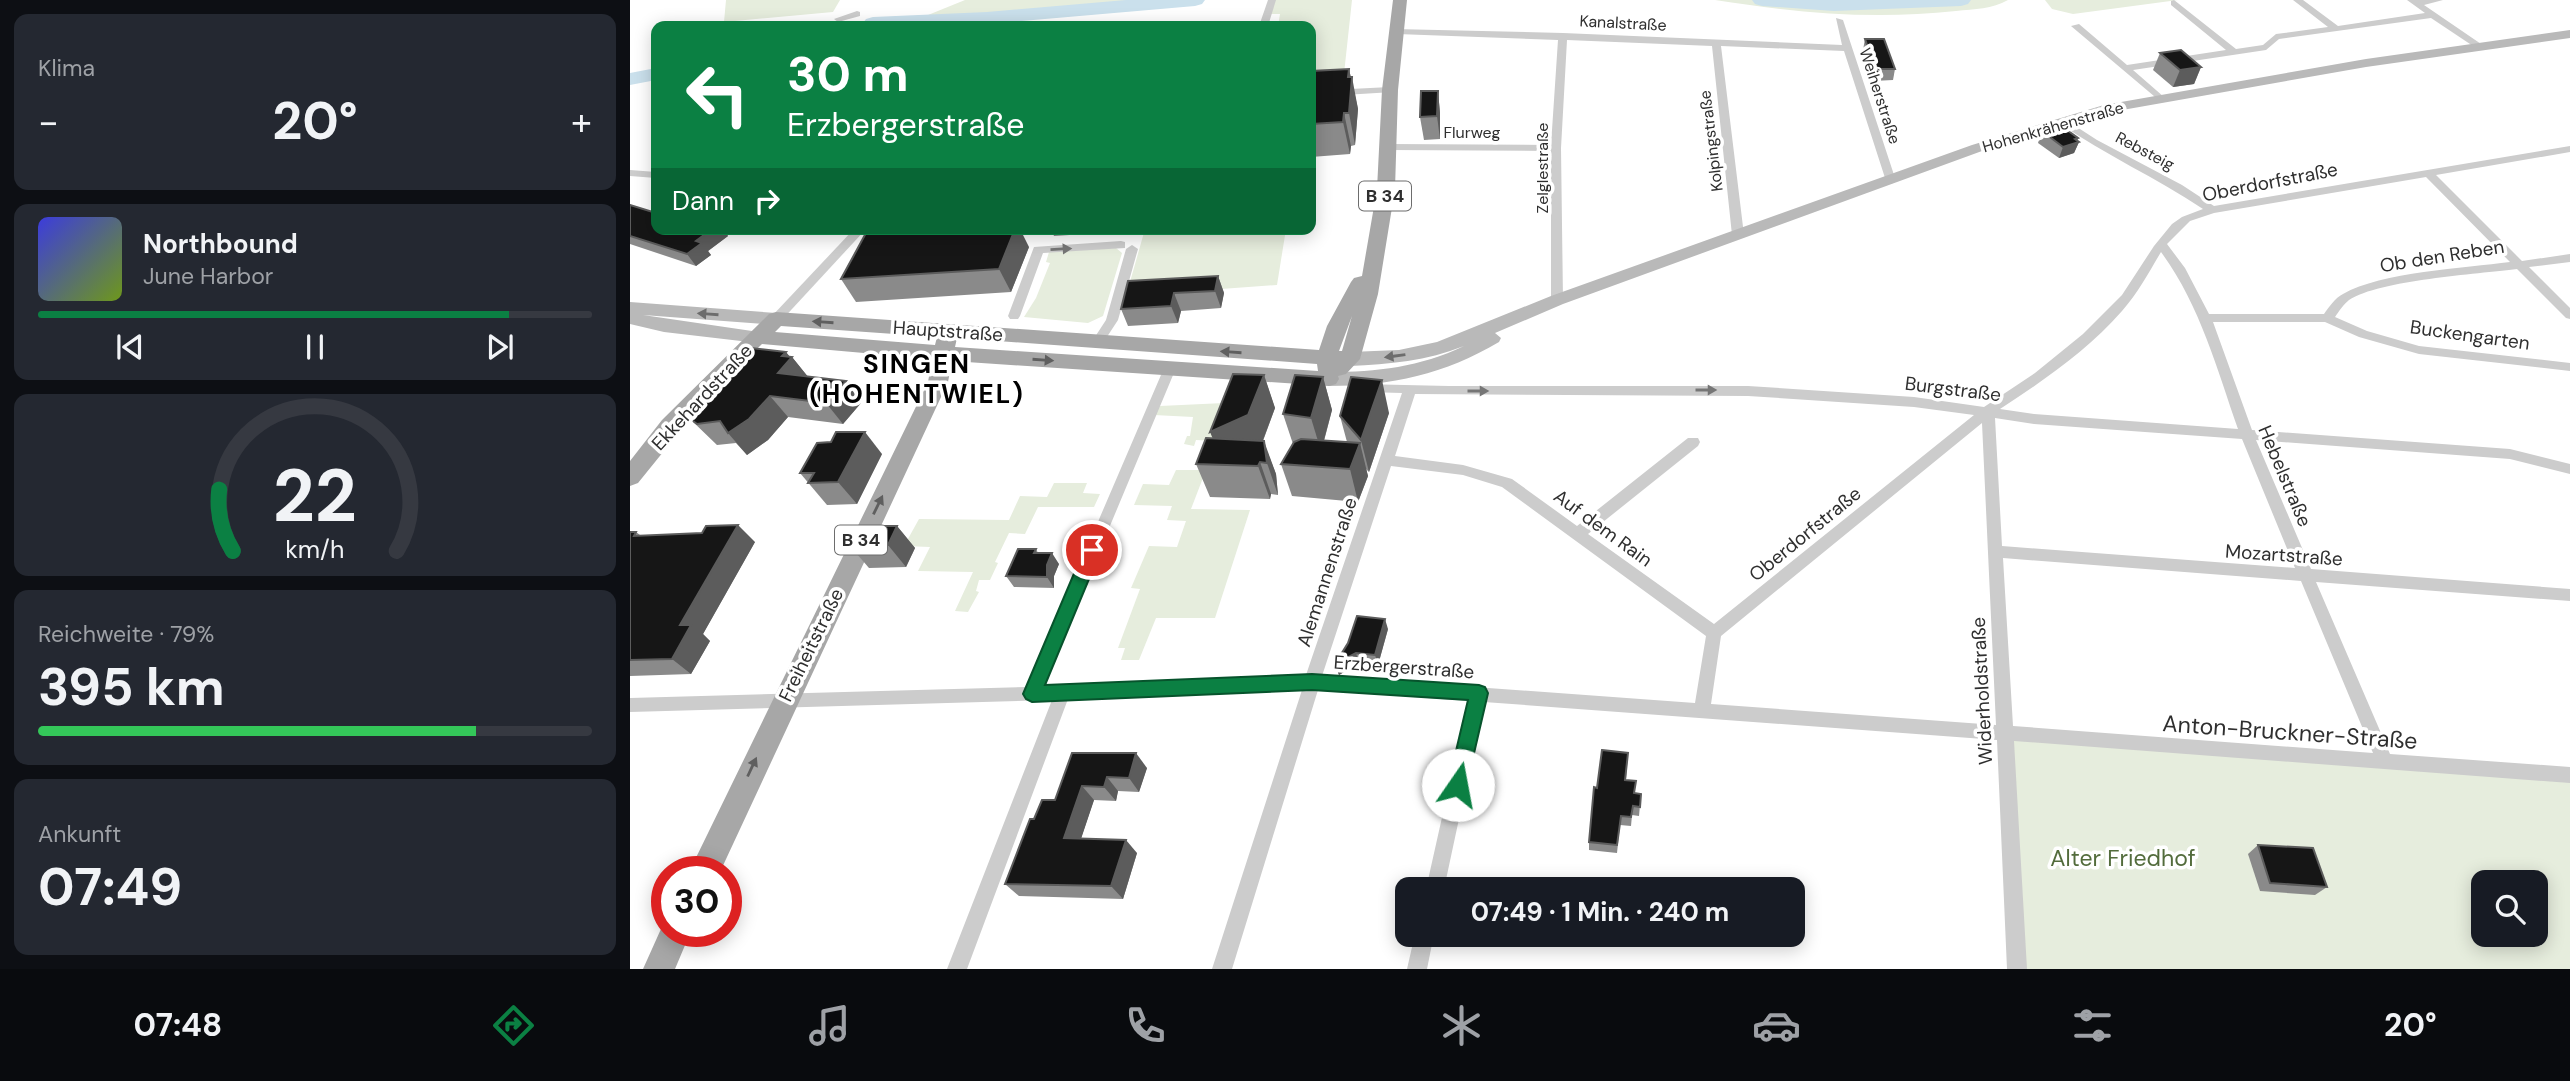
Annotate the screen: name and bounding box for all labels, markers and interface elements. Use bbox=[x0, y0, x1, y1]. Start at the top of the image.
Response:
street label: Kanalstraße bbox=[1579, 10, 1667, 36]
text: 30 m bbox=[787, 42, 909, 106]
street label: Weiherstraße bbox=[1855, 45, 1905, 147]
icon: left bbox=[672, 49, 763, 140]
text: Klima bbox=[38, 53, 95, 83]
text: 20° bbox=[272, 87, 358, 155]
street label: Kolpingstraße bbox=[1694, 89, 1728, 193]
text: − bbox=[38, 97, 59, 147]
text: + bbox=[571, 97, 592, 147]
street label: Hohenkrähenstraße bbox=[1980, 97, 2126, 157]
text: Erzbergerstraße bbox=[787, 104, 1025, 146]
street label: Flurweg bbox=[1443, 122, 1501, 143]
street label: Zelglestraße bbox=[1532, 123, 1553, 213]
street label: Rebsteig bbox=[2112, 127, 2178, 175]
street label: Oberdorfstraße bbox=[2200, 157, 2340, 207]
icon: right bbox=[748, 182, 786, 220]
road number: B 34 bbox=[1359, 182, 1411, 210]
text: Dann bbox=[672, 184, 734, 218]
text: Northbound bbox=[143, 227, 298, 261]
street label: Ob den Reben bbox=[2378, 234, 2506, 278]
one-way arrow bbox=[1050, 243, 1072, 254]
text: June Harbor bbox=[143, 261, 273, 291]
one-way arrow bbox=[697, 308, 719, 319]
street label: Buckengarten bbox=[2409, 314, 2531, 356]
street label: Hauptstraße bbox=[892, 315, 1004, 347]
one-way arrow bbox=[812, 316, 834, 327]
icon: previous bbox=[111, 328, 149, 366]
icon: pause bbox=[296, 328, 334, 366]
icon: next bbox=[481, 328, 519, 366]
street label: Ekkehardstraße bbox=[646, 338, 758, 456]
one-way arrow bbox=[1220, 346, 1242, 357]
district label: SINGEN (HOHENTWIEL) bbox=[809, 347, 1025, 411]
one-way arrow bbox=[1384, 351, 1406, 362]
one-way arrow bbox=[1033, 355, 1055, 366]
street label: Burgstraße bbox=[1903, 371, 2003, 407]
one-way arrow bbox=[1468, 385, 1490, 397]
one-way arrow bbox=[1695, 385, 1717, 396]
street label: Hebelstraße bbox=[2252, 422, 2318, 530]
text: 22 bbox=[273, 449, 357, 544]
street label: Oberdorfstraße bbox=[1744, 481, 1866, 587]
street label: Auf dem Rain bbox=[1549, 484, 1657, 572]
street label: Alemannenstraße bbox=[1291, 494, 1363, 650]
one-way arrow bbox=[873, 495, 884, 515]
pin bbox=[1062, 520, 1122, 580]
road number: B 34 bbox=[835, 526, 887, 554]
icon: arrive bbox=[1073, 531, 1111, 569]
text: km/h bbox=[285, 532, 345, 565]
street label: Mozartstraße bbox=[2224, 538, 2344, 572]
street label: Freiheitstraße bbox=[773, 584, 849, 706]
street label: Widerholdstraße bbox=[1966, 616, 1998, 766]
text: Reichweite · 79% bbox=[38, 619, 214, 649]
street label: Erzbergerstraße bbox=[1333, 650, 1475, 684]
text: 395 km bbox=[38, 653, 225, 721]
street label: Anton-Bruckner-Straße bbox=[2162, 708, 2418, 756]
position arrow bbox=[1421, 748, 1495, 822]
one-way arrow bbox=[747, 757, 758, 777]
text: Ankunft bbox=[38, 819, 121, 849]
park label: Alter Friedhof bbox=[2050, 843, 2196, 873]
text: 07:49 bbox=[38, 853, 182, 921]
speed limit sign: 30 bbox=[651, 856, 742, 947]
map controls bbox=[2471, 870, 2548, 947]
button: search bbox=[2471, 870, 2548, 947]
text: 07:49 · 1 Min. · 240 m bbox=[1471, 895, 1729, 929]
icon: directions bbox=[489, 1001, 538, 1050]
icon: music bbox=[805, 1001, 854, 1050]
icon: phone bbox=[1121, 1001, 1170, 1050]
icon: climate bbox=[1437, 1001, 1486, 1050]
icon: car bbox=[1752, 1001, 1801, 1050]
icon: filters bbox=[2068, 1001, 2117, 1050]
text: 07:48 bbox=[133, 1004, 222, 1046]
text: 20° bbox=[2384, 1004, 2437, 1046]

